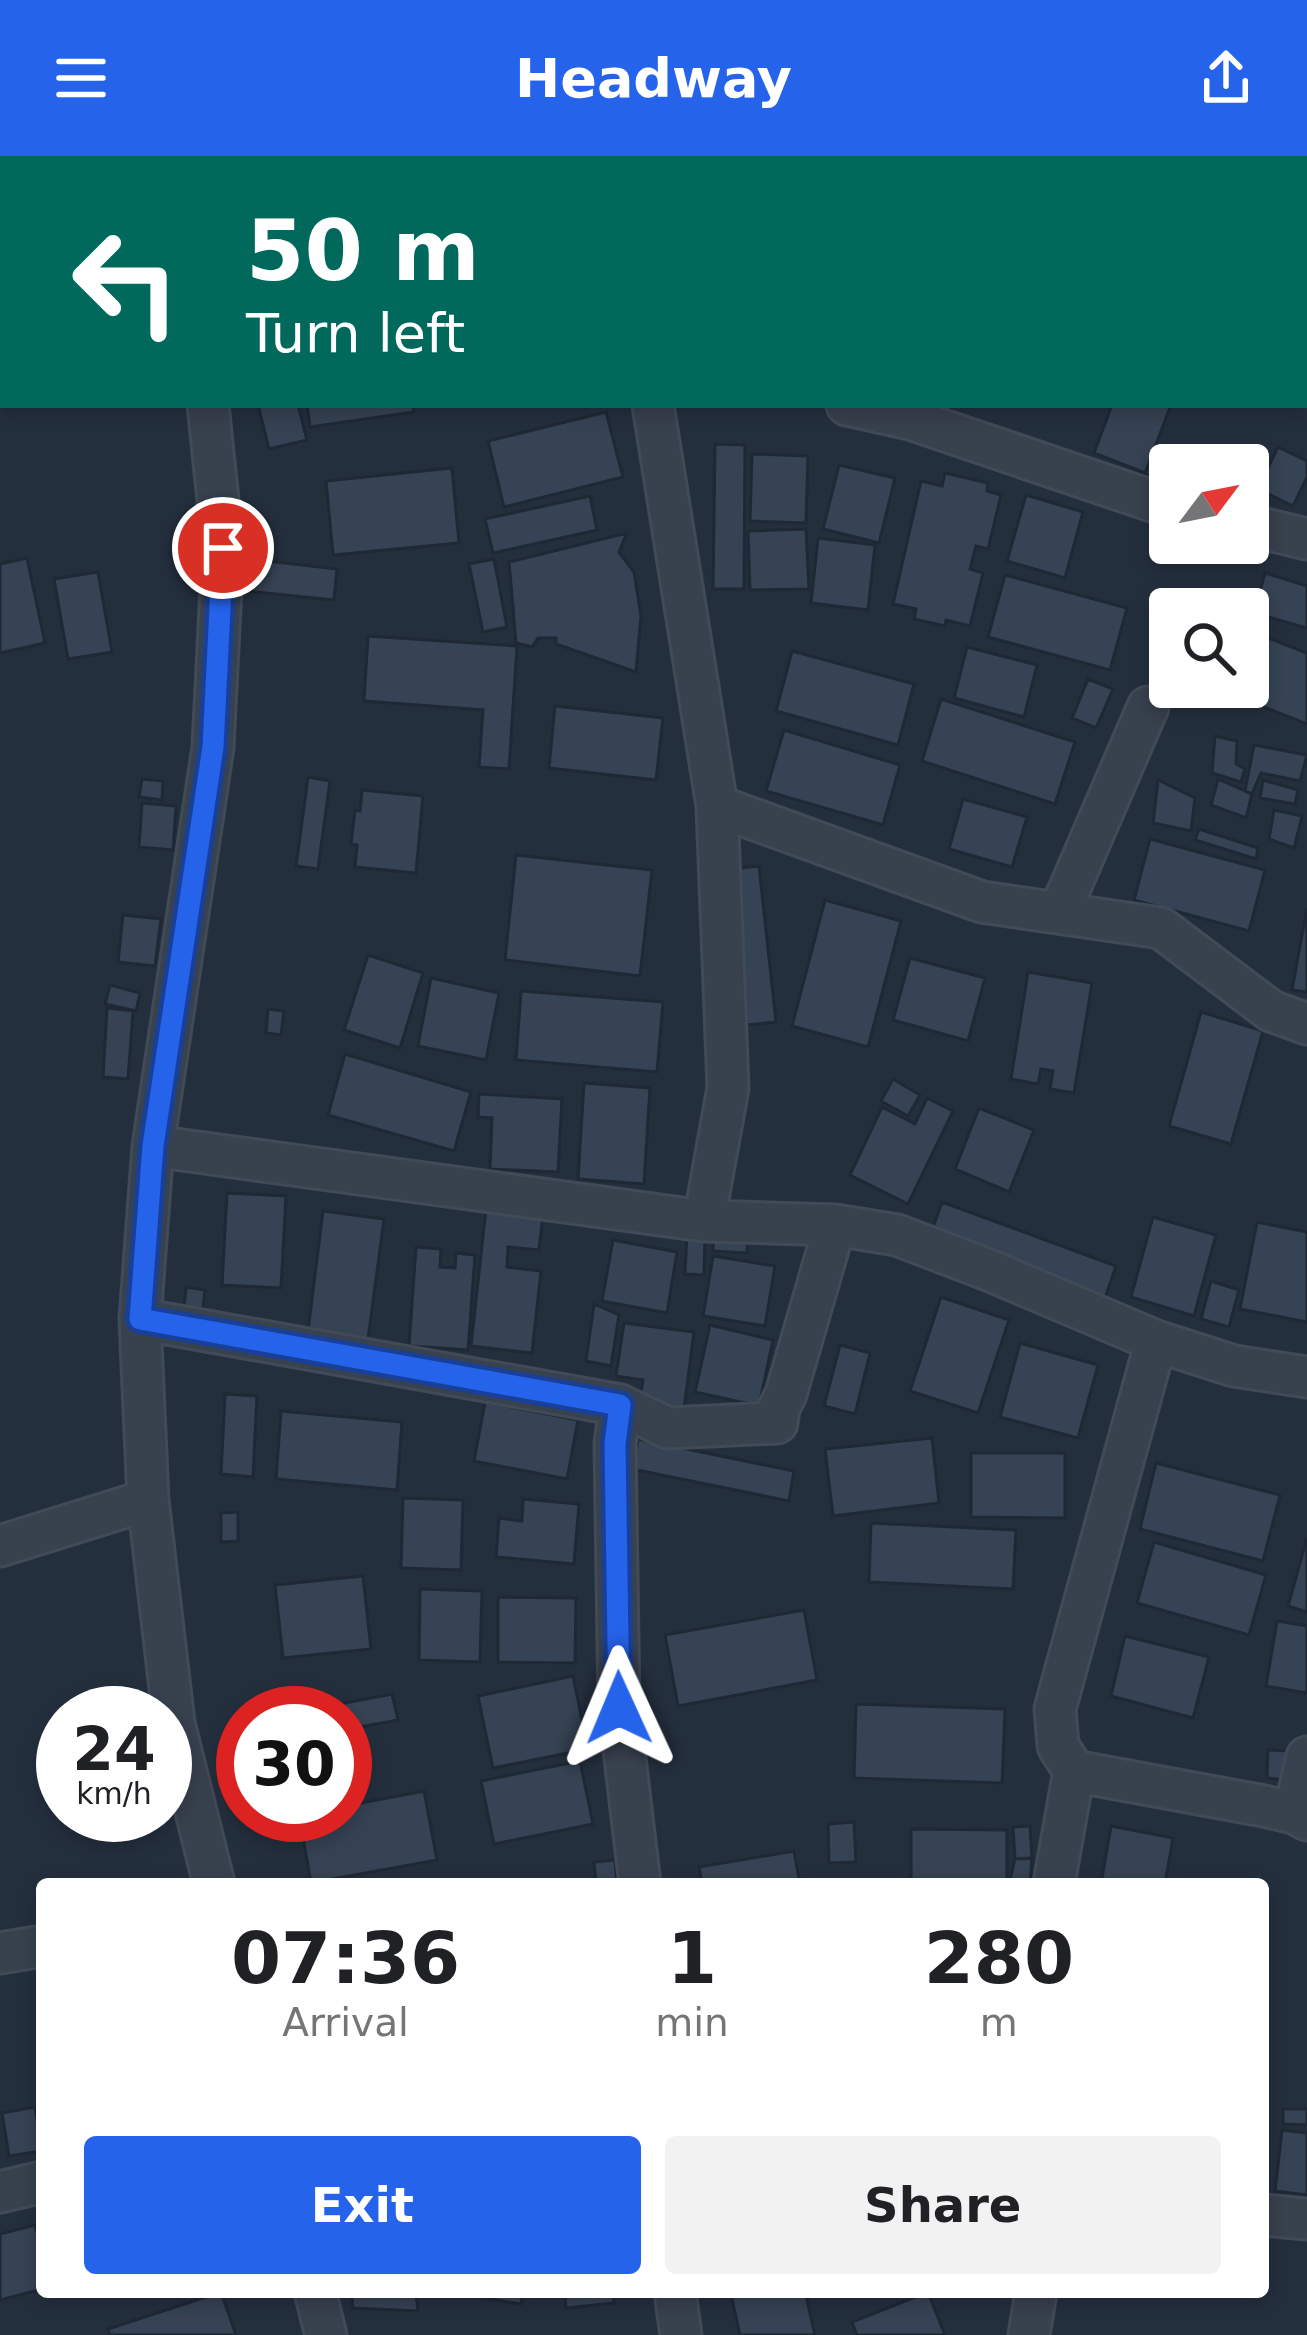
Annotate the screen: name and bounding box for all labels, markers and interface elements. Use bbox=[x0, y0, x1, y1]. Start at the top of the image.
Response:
icon: menu bbox=[48, 45, 114, 111]
icon: share bbox=[1193, 45, 1259, 111]
text: Headway bbox=[515, 47, 792, 110]
text: 50 m bbox=[246, 202, 480, 300]
icon: left bbox=[48, 204, 204, 360]
text: Turn left bbox=[246, 302, 465, 365]
north arrow bbox=[1149, 444, 1269, 564]
map controls bbox=[1149, 444, 1269, 708]
pin bbox=[172, 497, 274, 599]
icon: arrive bbox=[190, 515, 256, 581]
button: search bbox=[1149, 588, 1269, 708]
position arrow bbox=[556, 1645, 682, 1771]
speed limit sign: 30 bbox=[216, 1686, 372, 1842]
text: 24 bbox=[72, 1714, 156, 1784]
text: km/h bbox=[76, 1776, 152, 1811]
text: 07:36 bbox=[231, 1916, 460, 2000]
text: 1 bbox=[667, 1916, 717, 2000]
text: 280 bbox=[924, 1916, 1074, 2000]
text: Arrival bbox=[282, 2000, 409, 2045]
text: min bbox=[655, 2000, 729, 2045]
text: m bbox=[980, 2000, 1018, 2045]
button: Exit bbox=[84, 2136, 641, 2274]
button: Share bbox=[665, 2136, 1221, 2274]

